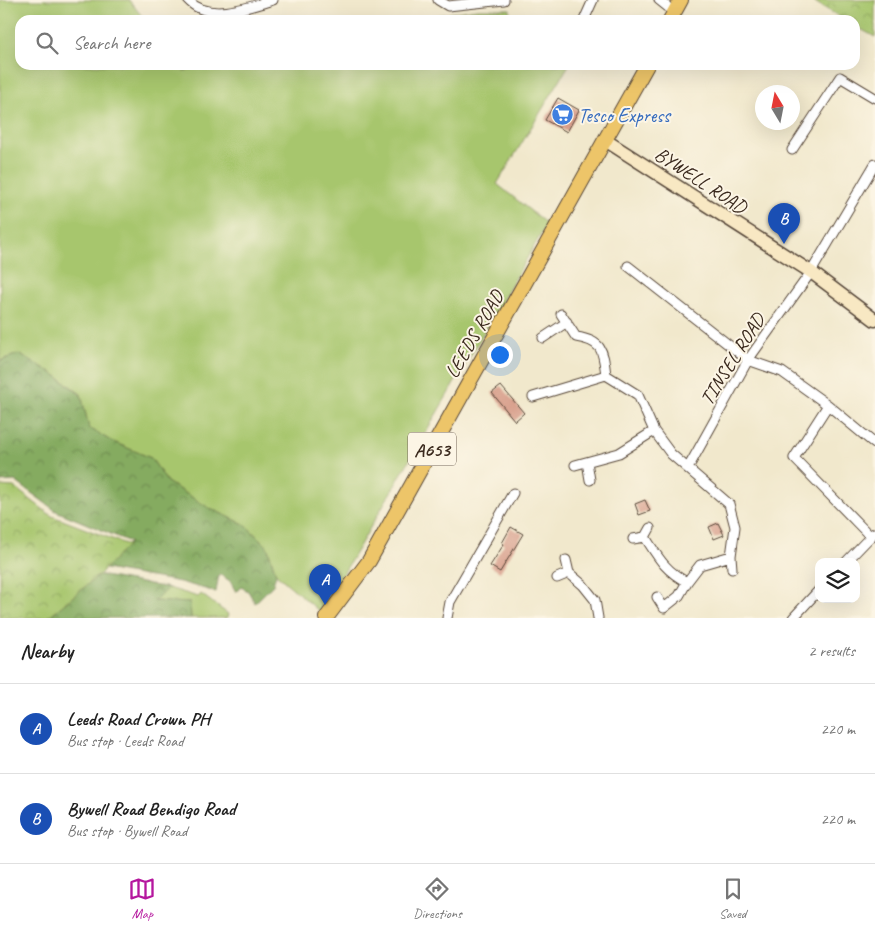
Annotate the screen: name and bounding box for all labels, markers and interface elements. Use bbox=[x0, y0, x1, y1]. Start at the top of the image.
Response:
search box bbox=[15, 15, 860, 70]
icon: search bbox=[33, 29, 61, 57]
text: Search here bbox=[73, 31, 150, 55]
north arrow bbox=[755, 85, 800, 130]
supermarket icon: Tesco Express bbox=[550, 103, 574, 127]
place label: Tesco Express bbox=[578, 103, 672, 128]
street label: BYWELL ROAD bbox=[650, 141, 753, 220]
pin: B bbox=[768, 203, 800, 244]
street label: LEEDS ROAD bbox=[439, 285, 510, 382]
street label: TINSEL ROAD bbox=[694, 307, 772, 410]
your location bbox=[487, 342, 513, 368]
road number: A653 bbox=[408, 432, 456, 466]
map controls bbox=[815, 558, 860, 603]
button: layers bbox=[815, 558, 860, 603]
pin: A bbox=[309, 564, 341, 605]
text: Nearby bbox=[20, 638, 73, 664]
text: 2 results bbox=[808, 641, 855, 661]
text: Leeds Road Crown PH bbox=[67, 707, 210, 731]
text: A bbox=[32, 719, 40, 739]
text: 220 m bbox=[821, 719, 855, 739]
text: Bus stop · Leeds Road bbox=[67, 731, 183, 751]
text: Bywell Road Bendigo Road bbox=[67, 797, 235, 821]
text: B bbox=[32, 809, 40, 829]
text: 220 m bbox=[821, 809, 855, 829]
text: Bus stop · Bywell Road bbox=[67, 821, 187, 841]
tab: Map bbox=[128, 875, 156, 922]
tab: Directions bbox=[413, 875, 462, 922]
tab: Saved bbox=[719, 875, 747, 922]

